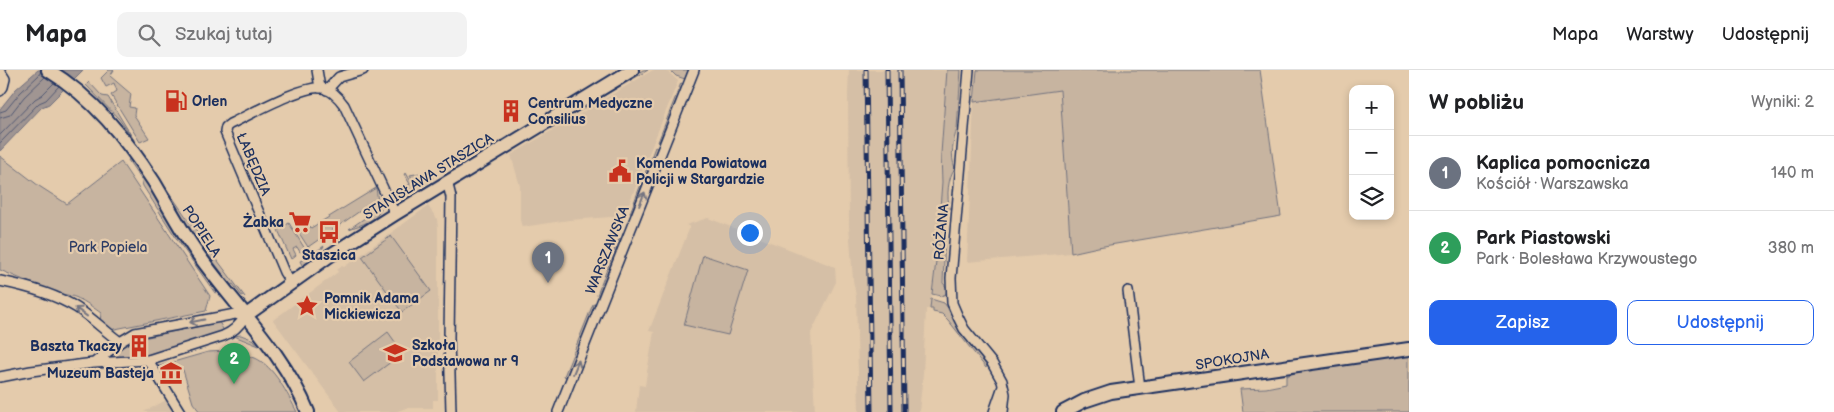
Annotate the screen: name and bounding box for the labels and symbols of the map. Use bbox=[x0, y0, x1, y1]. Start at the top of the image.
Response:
fuel station icon: Orlen bbox=[163, 88, 189, 114]
place label: Orlen bbox=[192, 93, 227, 110]
place label: Centrum Medyczne Consilius bbox=[528, 95, 653, 128]
building icon: Centrum Medyczne Consilius bbox=[498, 98, 524, 124]
street label: STANISŁAWA STASZICA bbox=[360, 129, 497, 223]
street label: ŁABĘDZIA bbox=[233, 130, 275, 199]
place label: Komenda Powiatowa Policji w Stargardzie bbox=[636, 155, 767, 188]
public building icon: Komenda Powiatowa Policji w Stargardzie bbox=[607, 158, 633, 184]
one-way arrow bbox=[638, 192, 647, 207]
street label: POPIELA bbox=[179, 202, 225, 261]
street label: WARSZAWSKA bbox=[582, 203, 633, 297]
street label: RÓŻANA bbox=[930, 203, 952, 261]
supermarket icon: Żabka bbox=[287, 209, 313, 235]
place label: Żabka bbox=[243, 212, 284, 231]
bus stop icon: Staszica bbox=[316, 219, 342, 245]
your location bbox=[737, 220, 763, 246]
park label: Park Popiela bbox=[69, 239, 147, 256]
pin: 1 bbox=[532, 242, 564, 283]
place label: Staszica bbox=[302, 247, 356, 264]
place label: Pomnik Adama Mickiewicza bbox=[324, 290, 419, 323]
place icon: Pomnik Adama Mickiewicza bbox=[294, 293, 320, 319]
one-way arrow bbox=[74, 307, 88, 317]
one-way arrow bbox=[189, 316, 205, 326]
building icon: Baszta Tkaczy bbox=[126, 333, 152, 359]
place label: Szkoła Podstawowa nr 9 bbox=[412, 337, 519, 370]
place label: Baszta Tkaczy bbox=[30, 338, 123, 355]
school or university icon: Szkoła Podstawowa nr 9 bbox=[382, 340, 408, 366]
pin: 2 bbox=[218, 343, 250, 384]
street label: SPOKOJNA bbox=[1194, 345, 1270, 374]
museum icon: Muzeum Basteja bbox=[158, 360, 184, 386]
one-way arrow bbox=[572, 360, 581, 375]
place label: Muzeum Basteja bbox=[47, 365, 154, 382]

